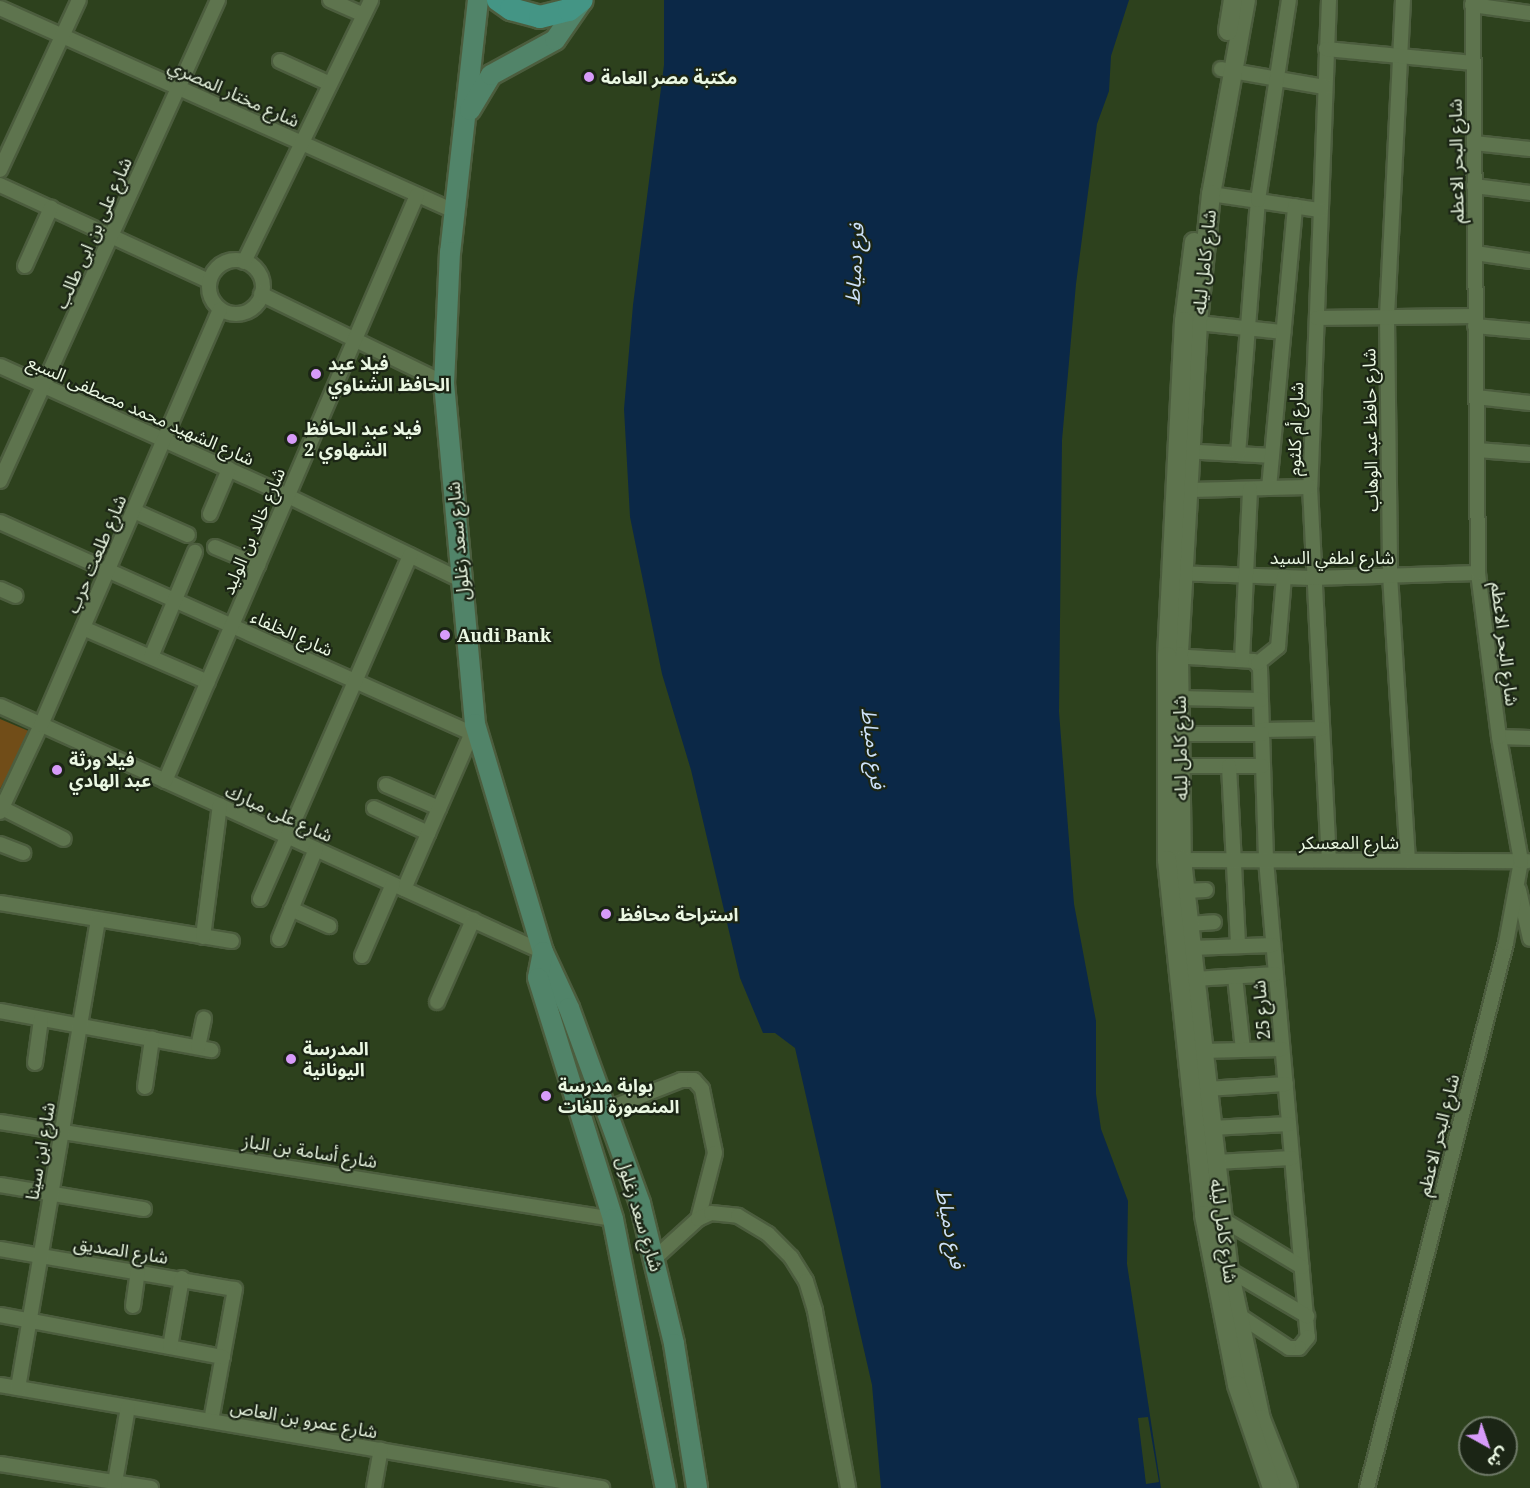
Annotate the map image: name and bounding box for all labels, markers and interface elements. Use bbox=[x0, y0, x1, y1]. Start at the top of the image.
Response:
street label: شارع مختار المصري bbox=[165, 54, 303, 132]
place label: مكتبة مصر العامة bbox=[601, 66, 737, 88]
marker: مكتبة مصر العامة bbox=[582, 70, 596, 84]
street label: شارع البحر الاعظم bbox=[1444, 98, 1468, 224]
street label: شارع على بن ابى طالب bbox=[50, 154, 136, 312]
street label: شارع كامل ليله bbox=[1188, 209, 1220, 315]
water label: فرع دمياط bbox=[840, 223, 868, 305]
street label: شارع حافظ عبد الوهاب bbox=[1358, 348, 1382, 512]
street label: شارع الشهيد محمد مصطفى السبع bbox=[24, 350, 258, 470]
place label: فيلا عبد الحافظ الشناوي bbox=[328, 353, 450, 395]
marker: فيلا عبد الحافظ الشناوي bbox=[309, 367, 323, 381]
street label: شارع أم كلثوم bbox=[1283, 382, 1307, 476]
place label: فيلا عبد الحافظ الشهاوي 2 bbox=[304, 418, 422, 460]
marker: فيلا عبد الحافظ الشهاوي 2 bbox=[285, 432, 299, 446]
street label: شارع خالد بن الوليد bbox=[217, 464, 289, 598]
street label: شارع سعد زغلول bbox=[442, 481, 474, 601]
street label: شارع طلعت حرب bbox=[61, 491, 131, 617]
street label: شارع لطفي السيد bbox=[1270, 546, 1394, 568]
street label: شارع البحر الاعظم bbox=[1487, 581, 1523, 707]
street label: شارع الخلفاء bbox=[248, 605, 336, 661]
place label: Audi Bank bbox=[457, 624, 551, 646]
marker: Audi Bank bbox=[438, 628, 452, 642]
street label: شارع كامل ليله bbox=[1168, 695, 1192, 801]
water label: فرع دمياط bbox=[857, 706, 891, 790]
place label: فيلا ورثة عبد الهادي bbox=[69, 749, 151, 792]
marker: فيلا ورثة عبد الهادي bbox=[50, 763, 64, 777]
street label: شارع على مبارك bbox=[222, 780, 336, 846]
street label: شارع المعسكر bbox=[1299, 831, 1399, 853]
place label: استراحة محافظ bbox=[618, 903, 739, 925]
marker: استراحة محافظ bbox=[599, 907, 613, 921]
street label: شارع 25 bbox=[1248, 979, 1274, 1041]
place label: المدرسة اليونانية bbox=[303, 1038, 369, 1080]
marker: المدرسة اليونانية bbox=[284, 1052, 298, 1066]
street label: شارع البحر الاعظم bbox=[1412, 1072, 1464, 1198]
place label: بوابة مدرسة المنصورة للغات bbox=[558, 1075, 679, 1118]
marker: بوابة مدرسة المنصورة للغات bbox=[539, 1089, 553, 1103]
street label: شارع ابن سينا bbox=[21, 1100, 59, 1202]
street label: شارع أسامة بن الباز bbox=[241, 1130, 379, 1172]
street label: شارع سعد زغلول bbox=[612, 1154, 668, 1274]
street label: شارع كامل ليله bbox=[1206, 1177, 1242, 1285]
water label: فرع دمياط bbox=[931, 1186, 971, 1270]
street label: شارع الصديق bbox=[72, 1232, 170, 1268]
street label: شارع عمرو بن العاص bbox=[229, 1395, 379, 1443]
north arrow bbox=[1458, 1416, 1518, 1476]
text: ش bbox=[1483, 1443, 1514, 1474]

